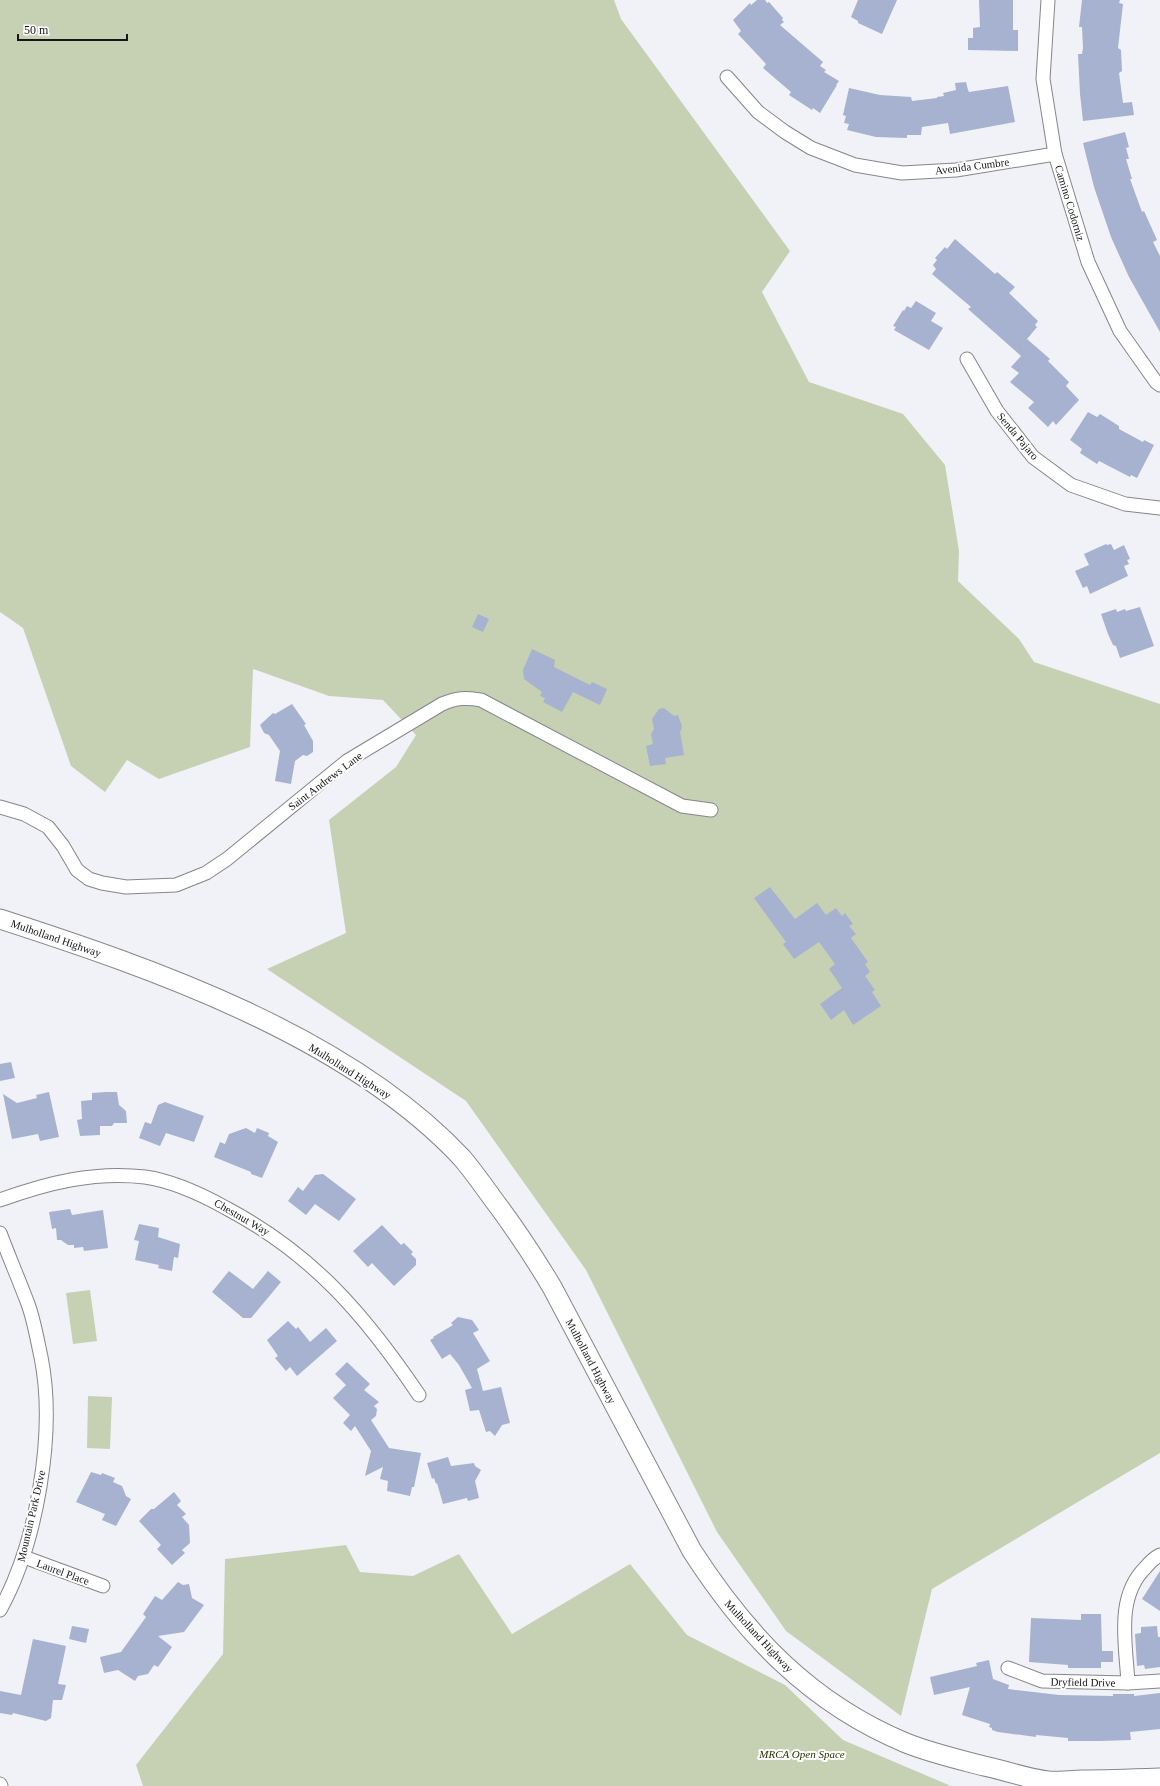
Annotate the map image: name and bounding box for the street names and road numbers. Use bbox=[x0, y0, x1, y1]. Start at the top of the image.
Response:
street label: Avenida Cumbre bbox=[934, 155, 1010, 177]
street label: Camino Codorniz bbox=[1053, 164, 1087, 242]
street label: Senda Pajaro bbox=[995, 410, 1041, 462]
street label: Saint Andrews Lane bbox=[286, 749, 364, 813]
street label: Mulholland Highway bbox=[9, 917, 103, 959]
street label: Mulholland Highway bbox=[307, 1041, 394, 1101]
street label: Chestnut Way bbox=[212, 1196, 272, 1238]
street label: Mulholland Highway bbox=[564, 1316, 619, 1406]
street label: Mountain Park Drive bbox=[15, 1469, 47, 1563]
street label: Laurel Place bbox=[35, 1557, 91, 1587]
street label: Mulholland Highway bbox=[722, 1597, 796, 1675]
street label: Dryfield Drive bbox=[1050, 1675, 1116, 1689]

